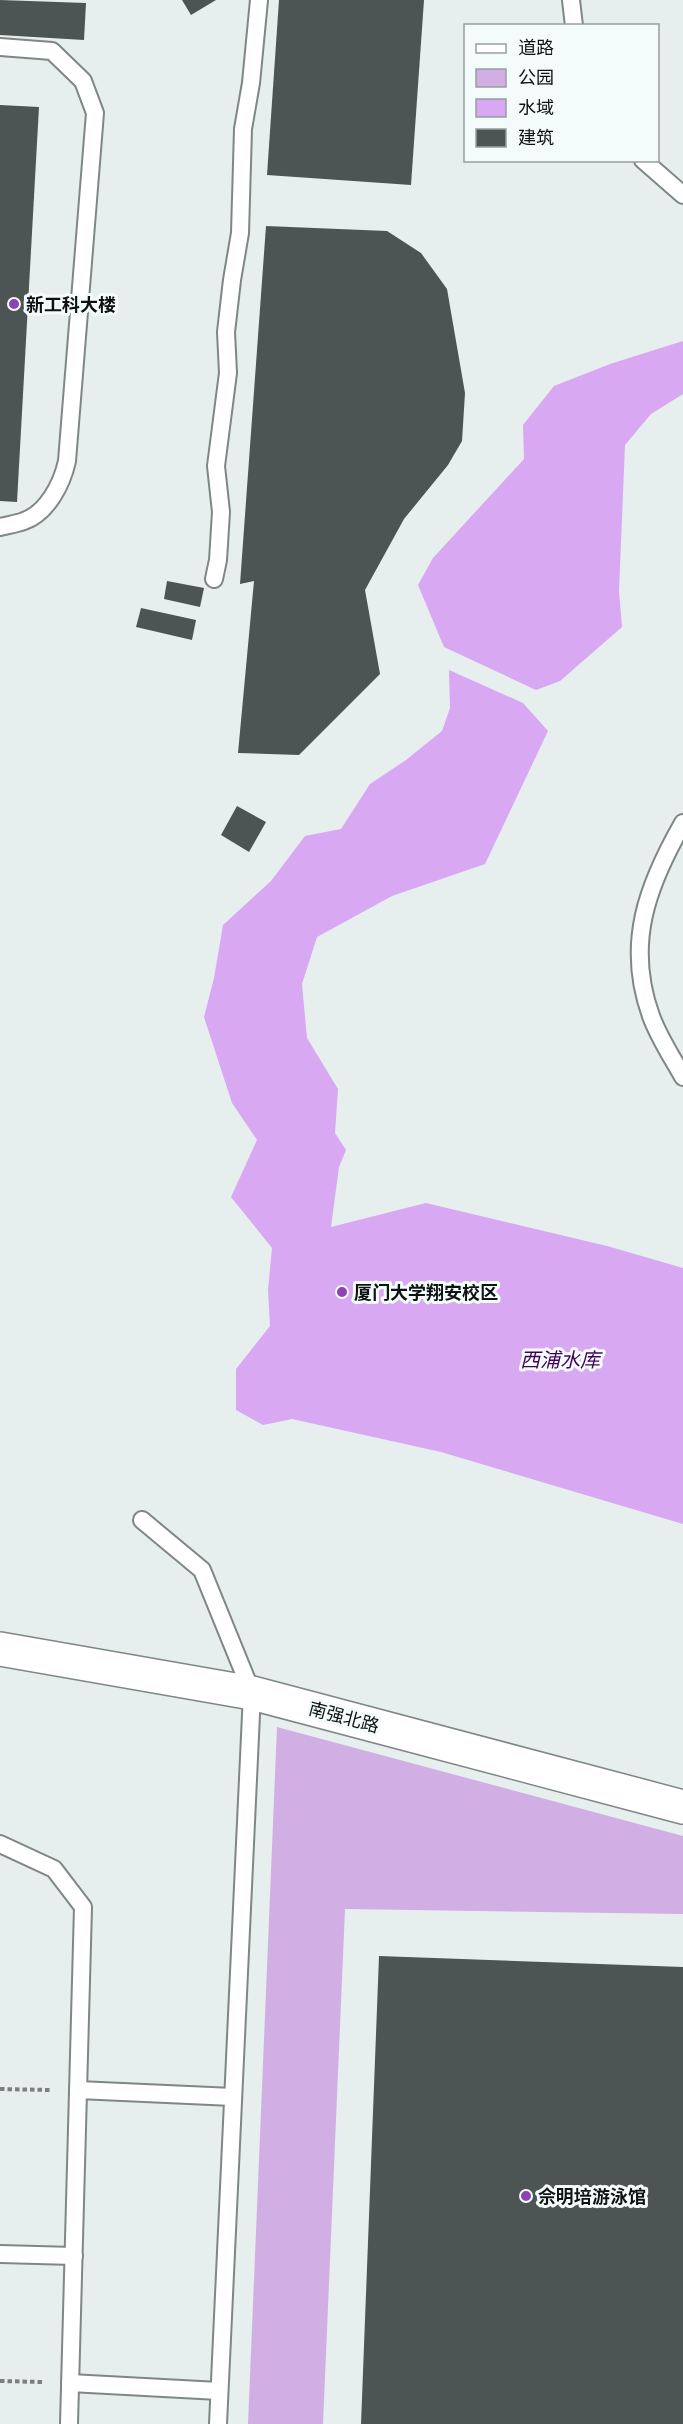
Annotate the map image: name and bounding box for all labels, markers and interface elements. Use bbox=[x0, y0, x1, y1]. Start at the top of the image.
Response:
legend bbox=[464, 24, 659, 162]
text: 道路 bbox=[518, 37, 554, 58]
text: 公园 bbox=[518, 67, 554, 88]
text: 水域 bbox=[518, 97, 554, 118]
text: 建筑 bbox=[518, 127, 554, 148]
place label: 新工科大楼 bbox=[26, 294, 116, 315]
marker: 新工科大楼 bbox=[7, 297, 21, 311]
place label: 厦门大学翔安校区 bbox=[354, 1282, 498, 1303]
marker: 厦门大学翔安校区 bbox=[335, 1285, 349, 1299]
water label: 西浦水库 bbox=[520, 1348, 603, 1372]
street label: 南强北路 bbox=[307, 1698, 381, 1736]
place label: 佘明培游泳馆 bbox=[538, 2186, 646, 2207]
marker: 佘明培游泳馆 bbox=[519, 2189, 533, 2203]

